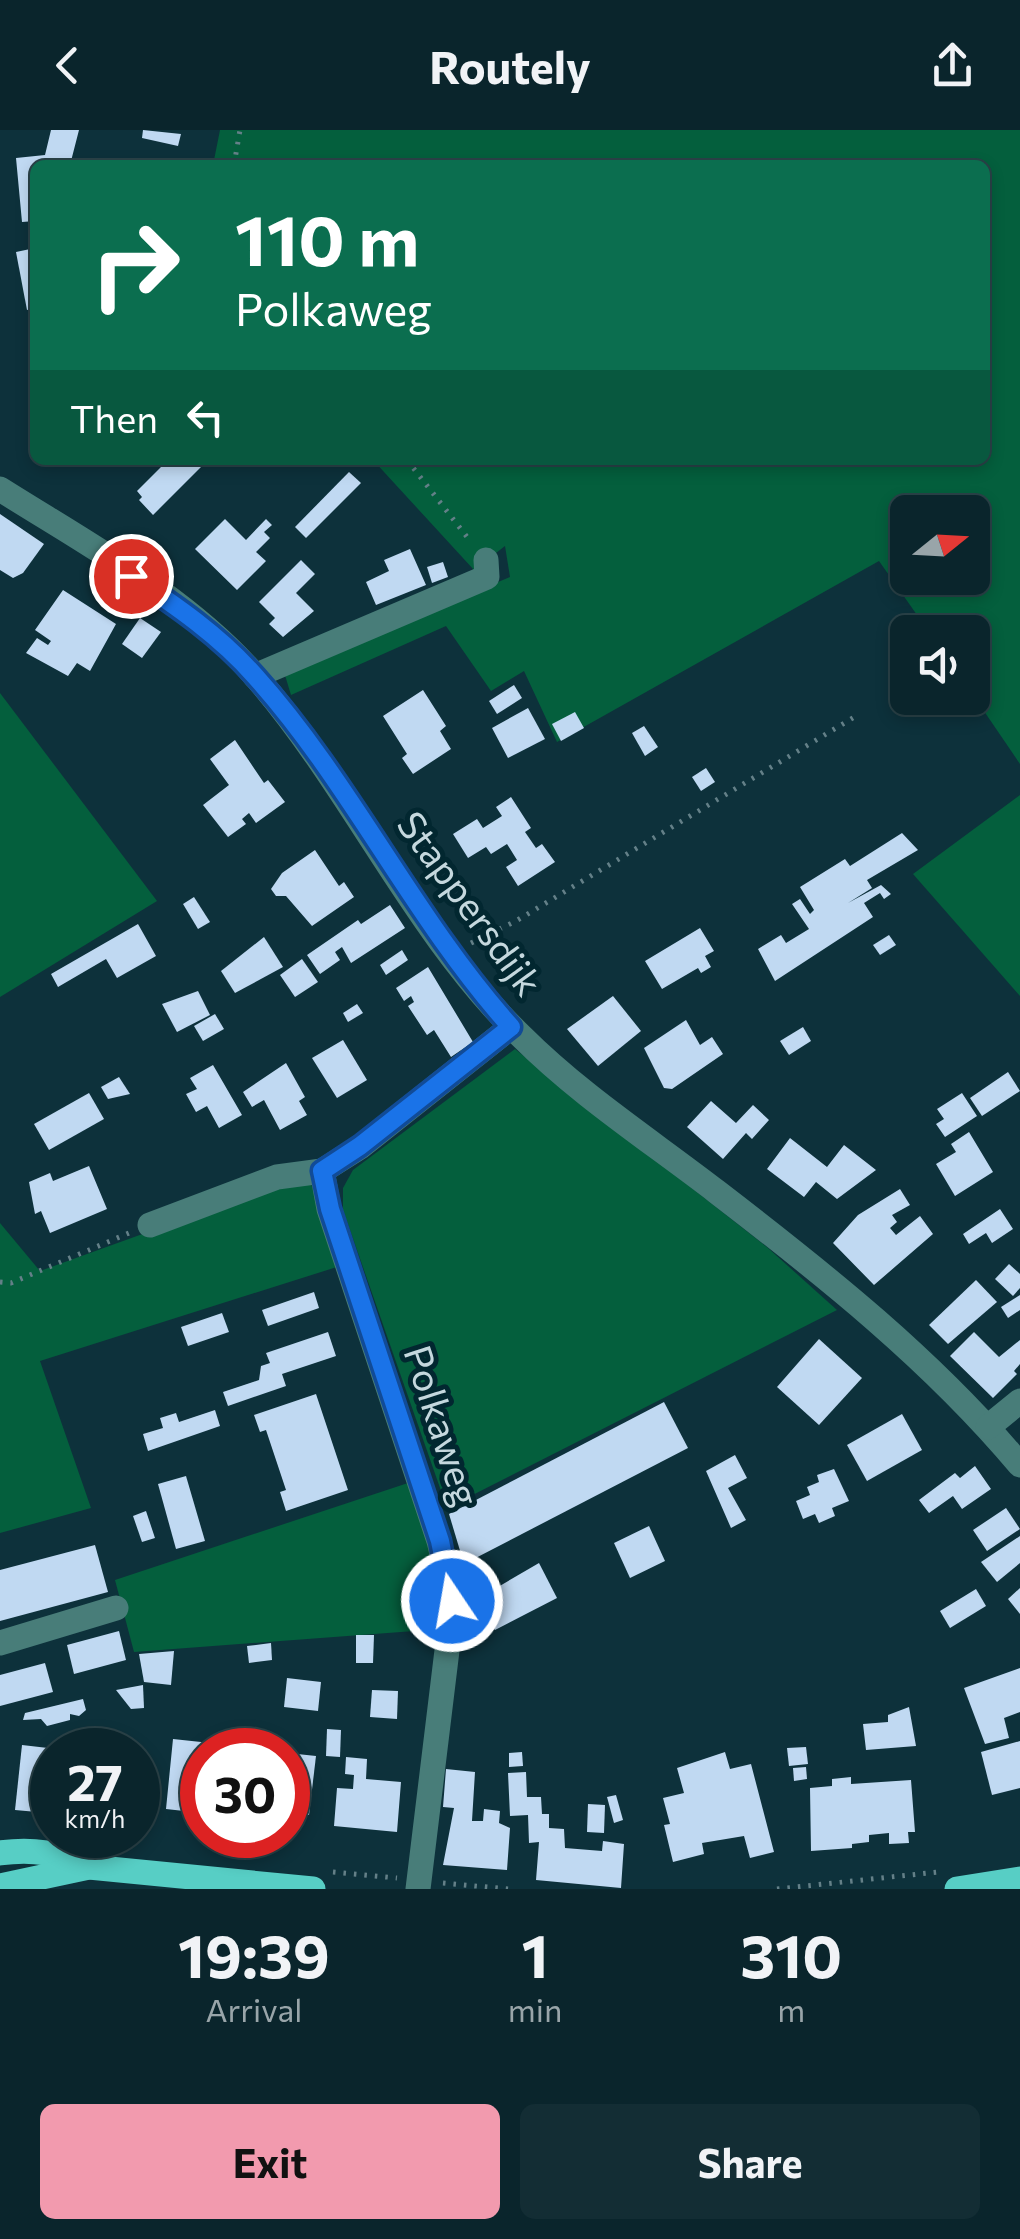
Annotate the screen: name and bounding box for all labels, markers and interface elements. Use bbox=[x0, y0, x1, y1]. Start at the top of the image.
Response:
icon: back bbox=[40, 38, 95, 93]
text: Routely bbox=[429, 38, 591, 93]
icon: share bbox=[925, 38, 980, 93]
text: 110 m bbox=[235, 195, 419, 280]
icon: right bbox=[70, 200, 200, 330]
text: Polkaweg bbox=[235, 280, 432, 335]
icon: left bbox=[178, 390, 233, 445]
text: Then bbox=[70, 394, 158, 441]
north arrow bbox=[890, 495, 990, 595]
map controls bbox=[890, 495, 990, 715]
pin bbox=[89, 534, 174, 619]
icon: arrive bbox=[104, 549, 159, 604]
button: sound bbox=[890, 615, 990, 715]
street label: Stappersdijk bbox=[388, 801, 554, 1004]
street label: Polkaweg bbox=[395, 1339, 491, 1511]
position arrow bbox=[400, 1549, 504, 1653]
speed limit sign: 30 bbox=[180, 1728, 310, 1858]
text: 27 bbox=[67, 1750, 123, 1811]
text: km/h bbox=[65, 1803, 125, 1833]
text: 19:39 bbox=[178, 1917, 330, 1990]
text: 1 bbox=[521, 1917, 549, 1990]
text: 310 bbox=[740, 1917, 842, 1990]
text: Arrival bbox=[205, 1989, 302, 2029]
text: min bbox=[508, 1989, 562, 2029]
text: m bbox=[777, 1989, 805, 2029]
button: Exit bbox=[40, 2104, 500, 2219]
button: Share bbox=[520, 2104, 980, 2219]

